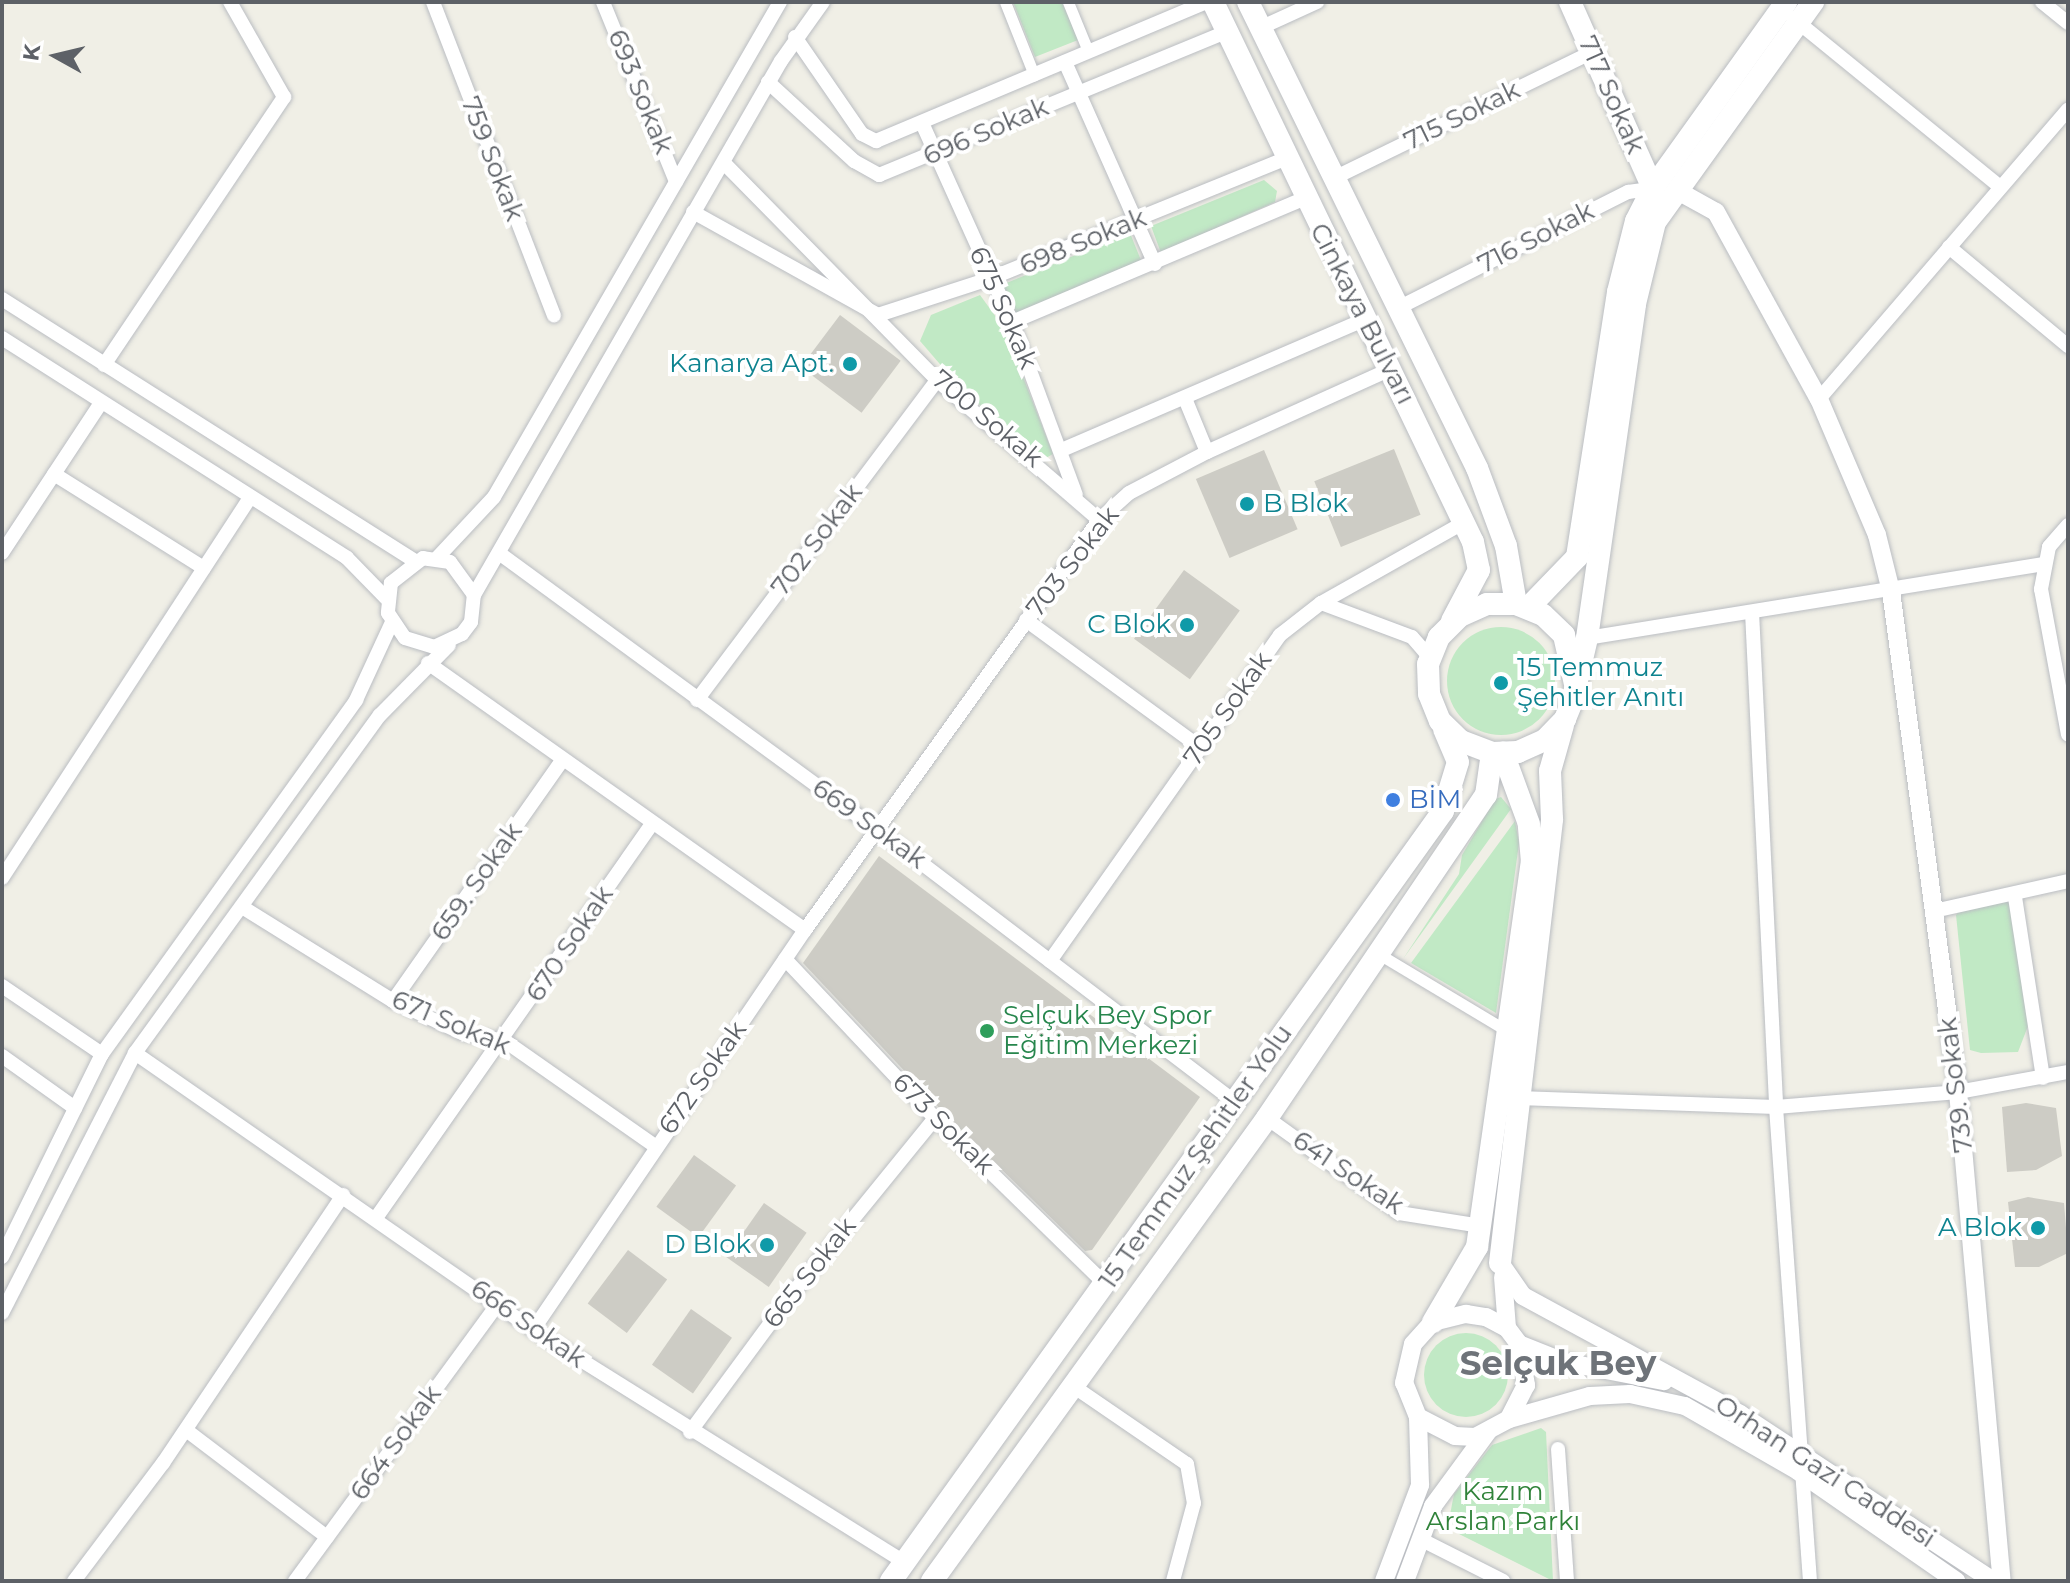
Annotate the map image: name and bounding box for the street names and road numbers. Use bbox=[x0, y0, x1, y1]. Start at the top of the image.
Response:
street label: 693 Sokak bbox=[601, 25, 679, 159]
street label: 717 Sokak bbox=[1571, 31, 1651, 159]
street label: 715 Sokak bbox=[1399, 75, 1525, 157]
street label: 759 Sokak bbox=[454, 92, 530, 226]
street label: 696 Sokak bbox=[919, 92, 1053, 172]
street label: 716 Sokak bbox=[1473, 195, 1599, 281]
street label: 698 Sokak bbox=[1015, 203, 1151, 281]
street label: Cinkaya Bulvarı bbox=[1303, 218, 1421, 410]
street label: 675 Sokak bbox=[962, 242, 1044, 374]
street label: 700 Sokak bbox=[925, 364, 1049, 474]
street label: 702 Sokak bbox=[765, 478, 869, 602]
street label: 703 Sokak bbox=[1020, 501, 1126, 623]
street label: 705 Sokak bbox=[1177, 646, 1279, 772]
street label: 669 Sokak bbox=[806, 772, 932, 876]
street label: 659. Sokak bbox=[425, 817, 529, 947]
street label: 670 Sokak bbox=[520, 880, 620, 1008]
street label: 671 Sokak bbox=[387, 984, 515, 1062]
street label: 672 Sokak bbox=[653, 1015, 753, 1141]
street label: 739. Sokak bbox=[1932, 1016, 1980, 1154]
street label: 15 Temmuz Şehitler Yolu bbox=[1093, 1019, 1299, 1295]
street label: 673 Sokak bbox=[886, 1067, 1000, 1181]
street label: 641 Sokak bbox=[1287, 1125, 1409, 1221]
street label: 665 Sokak bbox=[757, 1212, 863, 1334]
street label: 666 Sokak bbox=[465, 1273, 591, 1375]
street label: 664 Sokak bbox=[344, 1380, 448, 1506]
street label: Orhan Gazi Caddesi bbox=[1709, 1389, 1941, 1555]

